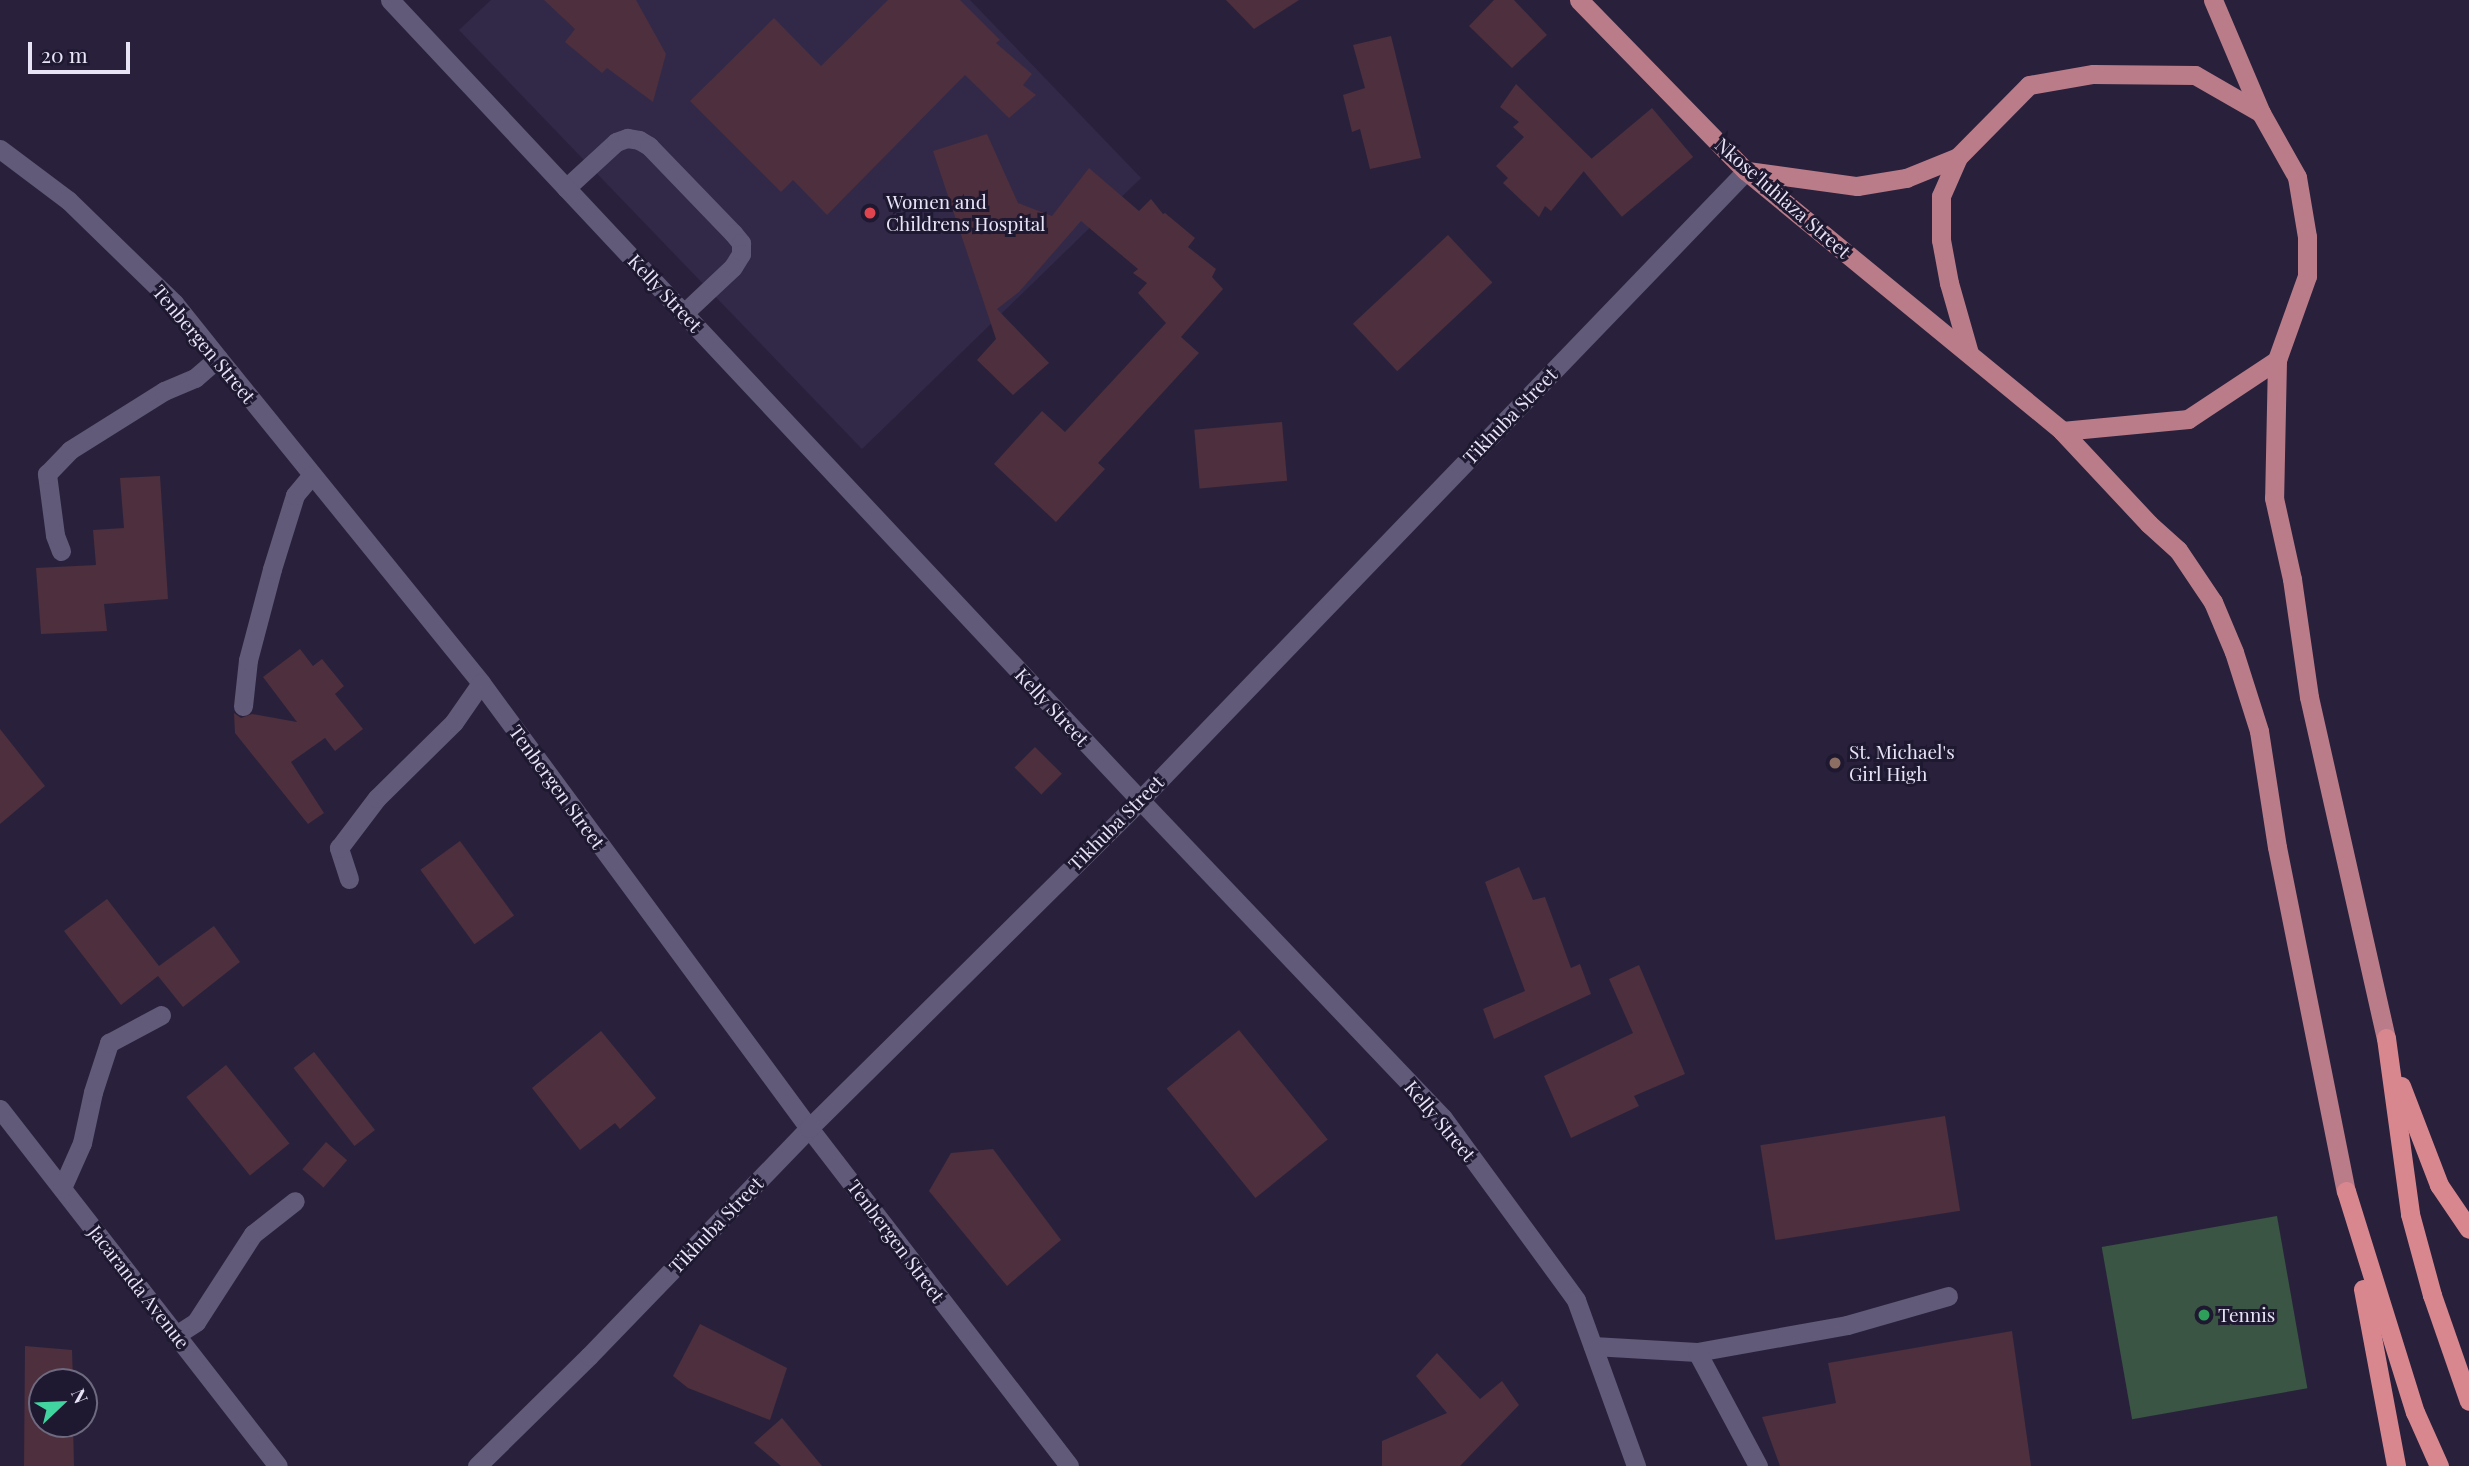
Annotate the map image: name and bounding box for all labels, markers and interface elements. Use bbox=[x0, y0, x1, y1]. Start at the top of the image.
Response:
scale bar bbox=[32, 28, 133, 72]
text: 20 m bbox=[41, 40, 88, 68]
street label: Nkose'luhlaza Street bbox=[1711, 133, 1855, 263]
place label: Women and Childrens Hospital bbox=[886, 191, 1046, 235]
marker: Women and Childrens Hospital bbox=[860, 203, 880, 223]
street label: Kelly Street bbox=[623, 249, 707, 337]
street label: Tenbergen Street bbox=[148, 280, 260, 408]
street label: Tikhuba Street bbox=[1458, 363, 1562, 469]
street label: Kelly Street bbox=[1010, 663, 1094, 751]
street label: Tenbergen Street bbox=[505, 721, 609, 853]
place label: St. Michael's Girl High bbox=[1849, 741, 1955, 785]
marker: St. Michael's Girl High bbox=[1827, 755, 1843, 771]
street label: Tikhuba Street bbox=[1064, 771, 1168, 875]
street label: Kelly Street bbox=[1400, 1076, 1480, 1166]
street label: Tikhuba Street bbox=[664, 1172, 768, 1278]
street label: Tenbergen Street bbox=[843, 1175, 949, 1307]
street label: Jacaranda Avenue bbox=[83, 1220, 195, 1354]
place label: Tennis bbox=[2218, 1304, 2275, 1326]
marker: Tennis bbox=[2196, 1307, 2212, 1323]
north arrow bbox=[28, 1368, 98, 1438]
text: N bbox=[66, 1384, 95, 1407]

